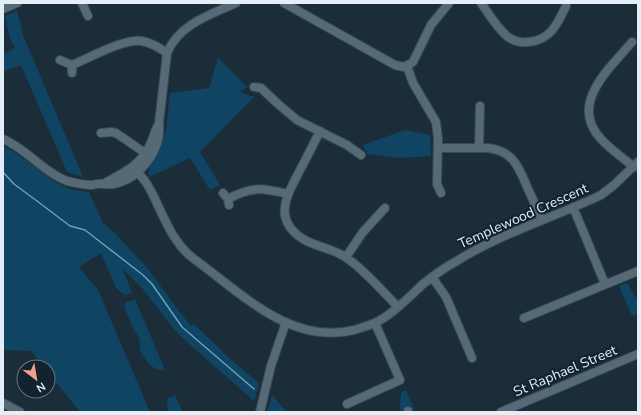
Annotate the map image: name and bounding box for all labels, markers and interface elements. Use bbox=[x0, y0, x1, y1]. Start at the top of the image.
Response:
street label: Templewood Crescent bbox=[455, 179, 591, 253]
street label: St Raphael Street bbox=[510, 341, 620, 401]
north arrow bbox=[16, 359, 56, 399]
text: N bbox=[34, 379, 48, 396]

